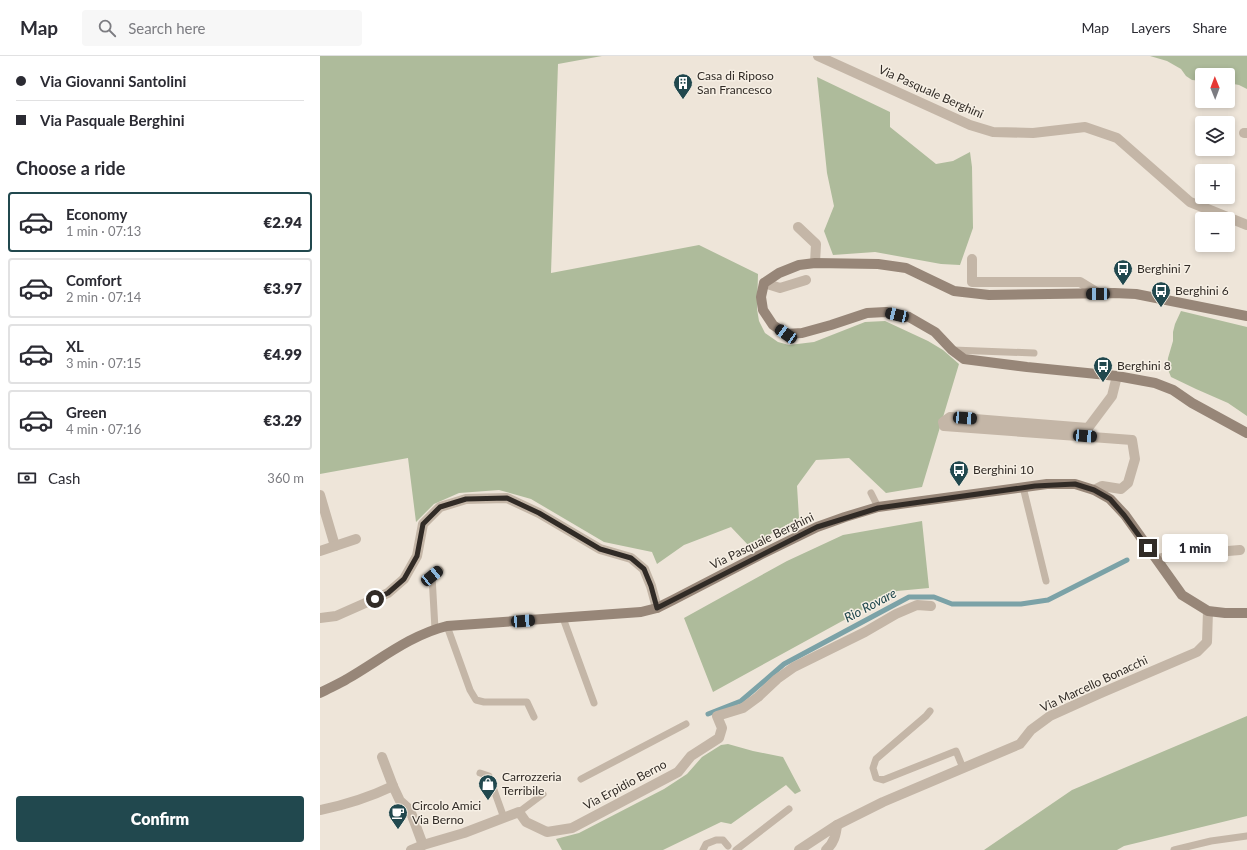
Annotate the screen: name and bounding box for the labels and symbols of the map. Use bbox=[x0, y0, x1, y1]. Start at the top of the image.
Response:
street label: Via Pasquale Berghini bbox=[876, 62, 986, 122]
place label: Casa di Riposo San Francesco bbox=[697, 68, 774, 97]
north arrow bbox=[1195, 68, 1235, 108]
building icon: Casa di Riposo San Francesco bbox=[672, 72, 694, 100]
bus stop icon: Berghini 7 bbox=[1112, 258, 1134, 286]
place label: Berghini 7 bbox=[1137, 261, 1191, 276]
bus stop icon: Berghini 6 bbox=[1150, 280, 1172, 308]
place label: Berghini 6 bbox=[1175, 283, 1229, 298]
car bbox=[1086, 288, 1110, 300]
car bbox=[884, 306, 910, 324]
car bbox=[773, 322, 799, 346]
bus stop icon: Berghini 8 bbox=[1092, 355, 1114, 383]
place label: Berghini 8 bbox=[1117, 358, 1171, 373]
car bbox=[953, 411, 977, 425]
car bbox=[1073, 429, 1097, 443]
bus stop icon: Berghini 10 bbox=[948, 459, 970, 487]
place label: Berghini 10 bbox=[973, 462, 1034, 477]
street label: Via Pasquale Berghini bbox=[708, 509, 816, 572]
callout: 1 min bbox=[1162, 534, 1228, 562]
route end bbox=[1139, 539, 1157, 557]
car bbox=[419, 564, 445, 588]
water label: Rio Rovare bbox=[841, 585, 899, 625]
route start bbox=[366, 590, 384, 608]
car bbox=[511, 614, 535, 628]
street label: Via Marcello Bonacchi bbox=[1038, 652, 1150, 715]
street label: Via Erpidio Berno bbox=[581, 756, 669, 813]
place label: Carrozzeria Terribile bbox=[502, 769, 561, 798]
shop icon: Carrozzeria Terribile bbox=[477, 773, 499, 801]
place label: Circolo Amici Via Berno bbox=[412, 798, 481, 827]
cafe icon: Circolo Amici Via Berno bbox=[387, 802, 409, 830]

